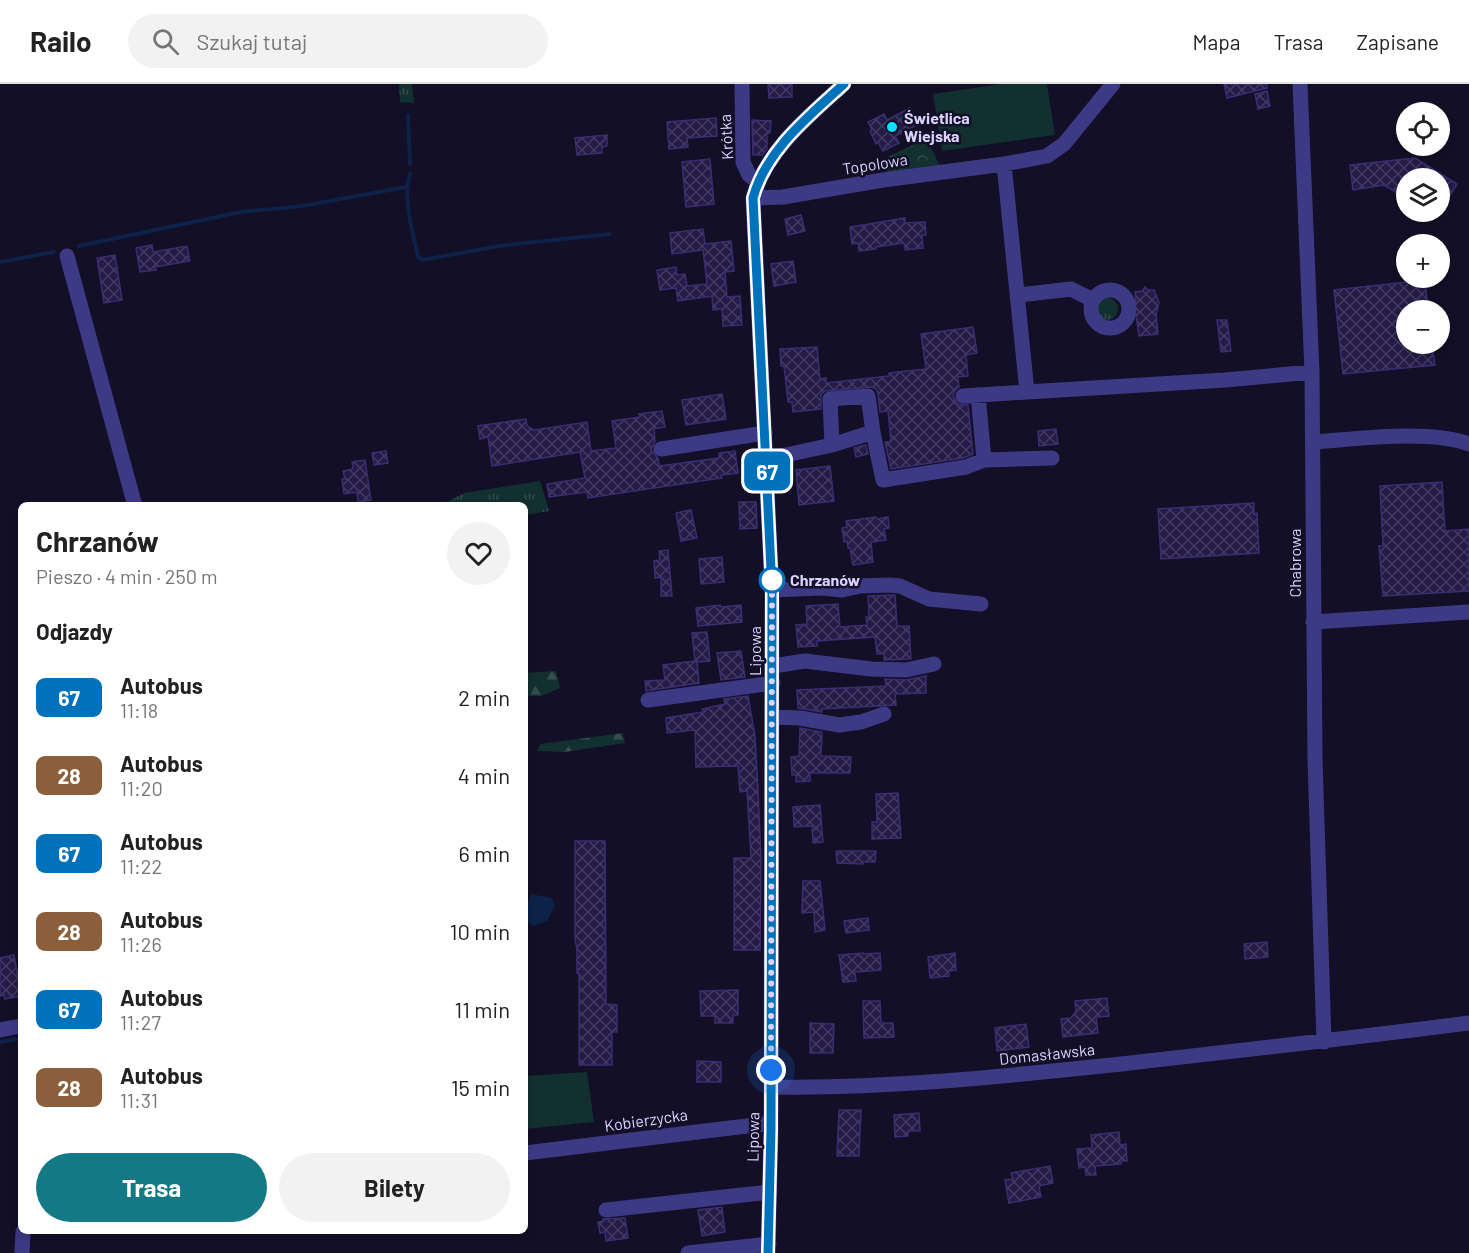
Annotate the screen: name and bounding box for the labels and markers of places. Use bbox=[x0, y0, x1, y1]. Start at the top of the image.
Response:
place label: Świetlica Wiejska bbox=[904, 108, 970, 145]
marker: Świetlica Wiejska bbox=[885, 120, 899, 134]
marker: Chrzanów bbox=[759, 567, 785, 593]
place label: Chrzanów bbox=[790, 570, 861, 589]

